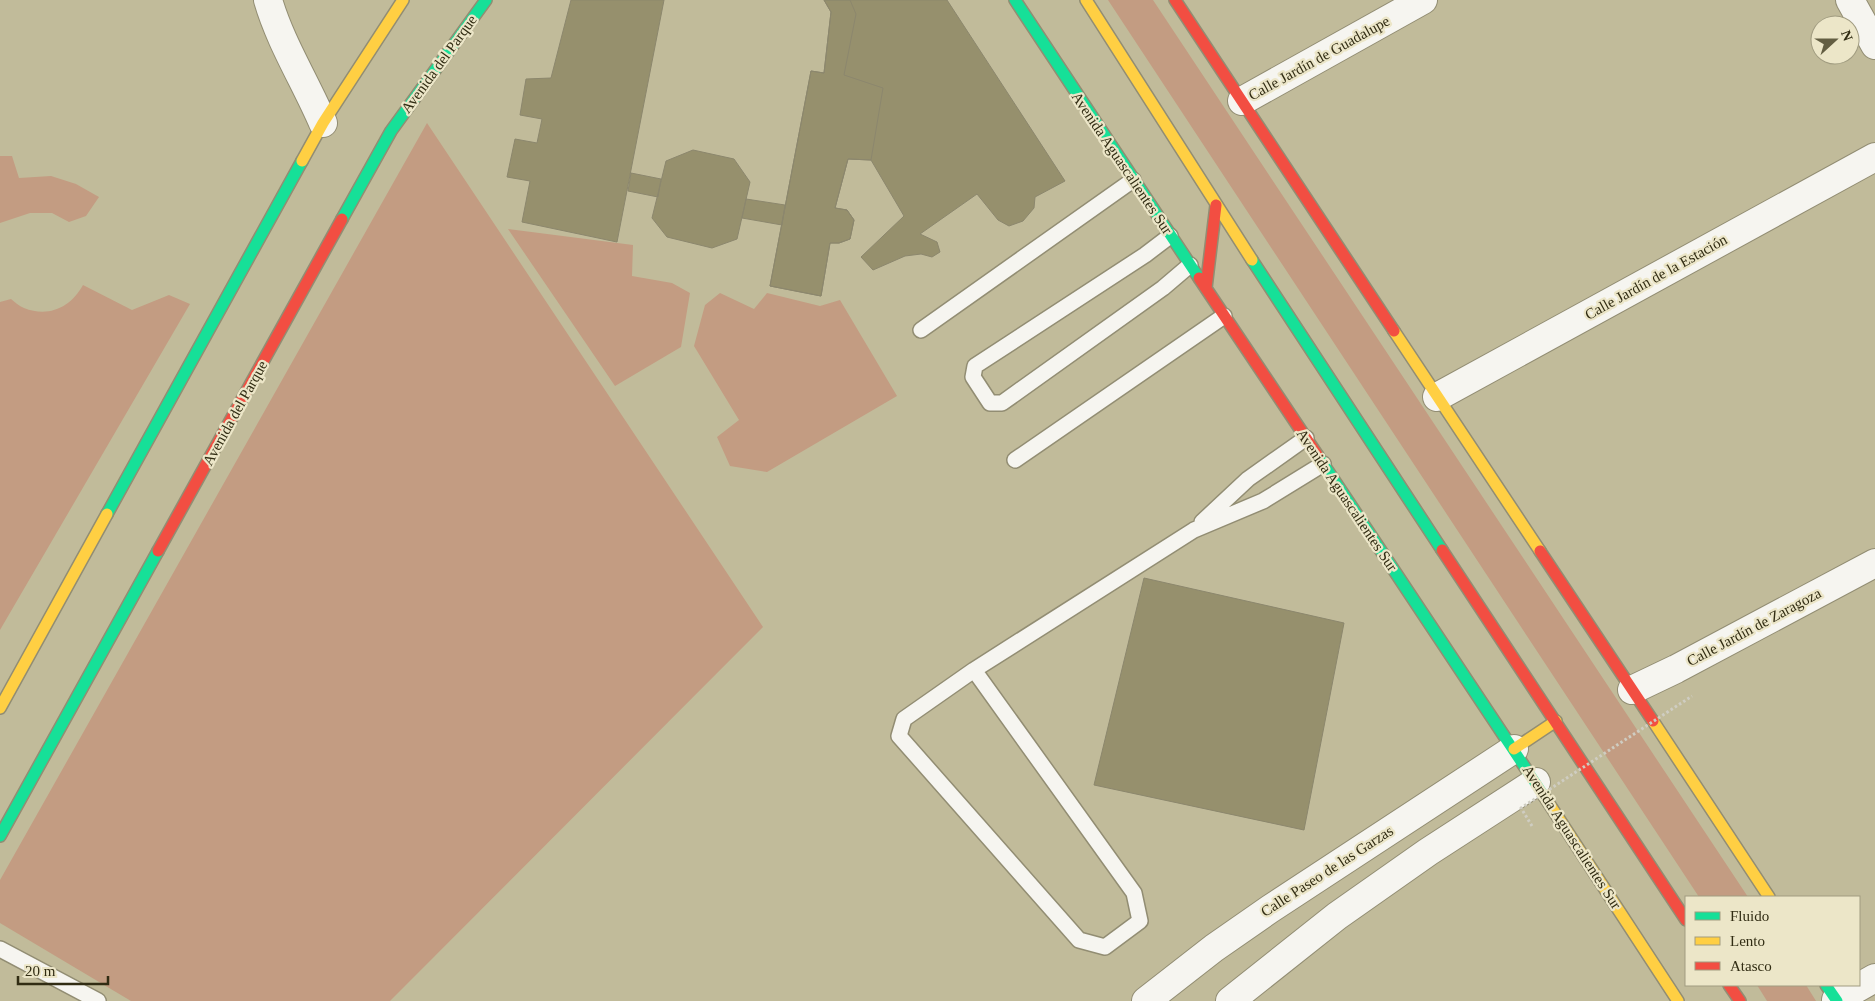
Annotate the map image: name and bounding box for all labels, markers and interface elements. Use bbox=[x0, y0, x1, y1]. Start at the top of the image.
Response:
street label: Avenida del Parque bbox=[398, 12, 480, 116]
street label: Calle Jardín de Guadalupe bbox=[1246, 12, 1393, 103]
north arrow bbox=[1810, 15, 1860, 65]
text: N bbox=[1838, 28, 1855, 43]
street label: Avenida Aguascalientes Sur bbox=[1068, 89, 1176, 237]
street label: Calle Jardín de la Estación bbox=[1582, 231, 1730, 323]
street label: Avenida del Parque bbox=[200, 358, 271, 468]
street label: Avenida Aguascalientes Sur bbox=[1293, 426, 1401, 574]
street label: Calle Jardín de Zaragoza bbox=[1684, 585, 1824, 669]
street label: Avenida Aguascalientes Sur bbox=[1520, 762, 1624, 912]
street label: Calle Paseo de las Garzas bbox=[1258, 822, 1396, 920]
legend bbox=[1685, 896, 1860, 986]
text: Fluido bbox=[1730, 908, 1769, 924]
text: Lento bbox=[1730, 933, 1765, 949]
scale bar bbox=[18, 954, 108, 986]
text: Atasco bbox=[1730, 958, 1772, 974]
text: 20 m bbox=[25, 963, 56, 979]

